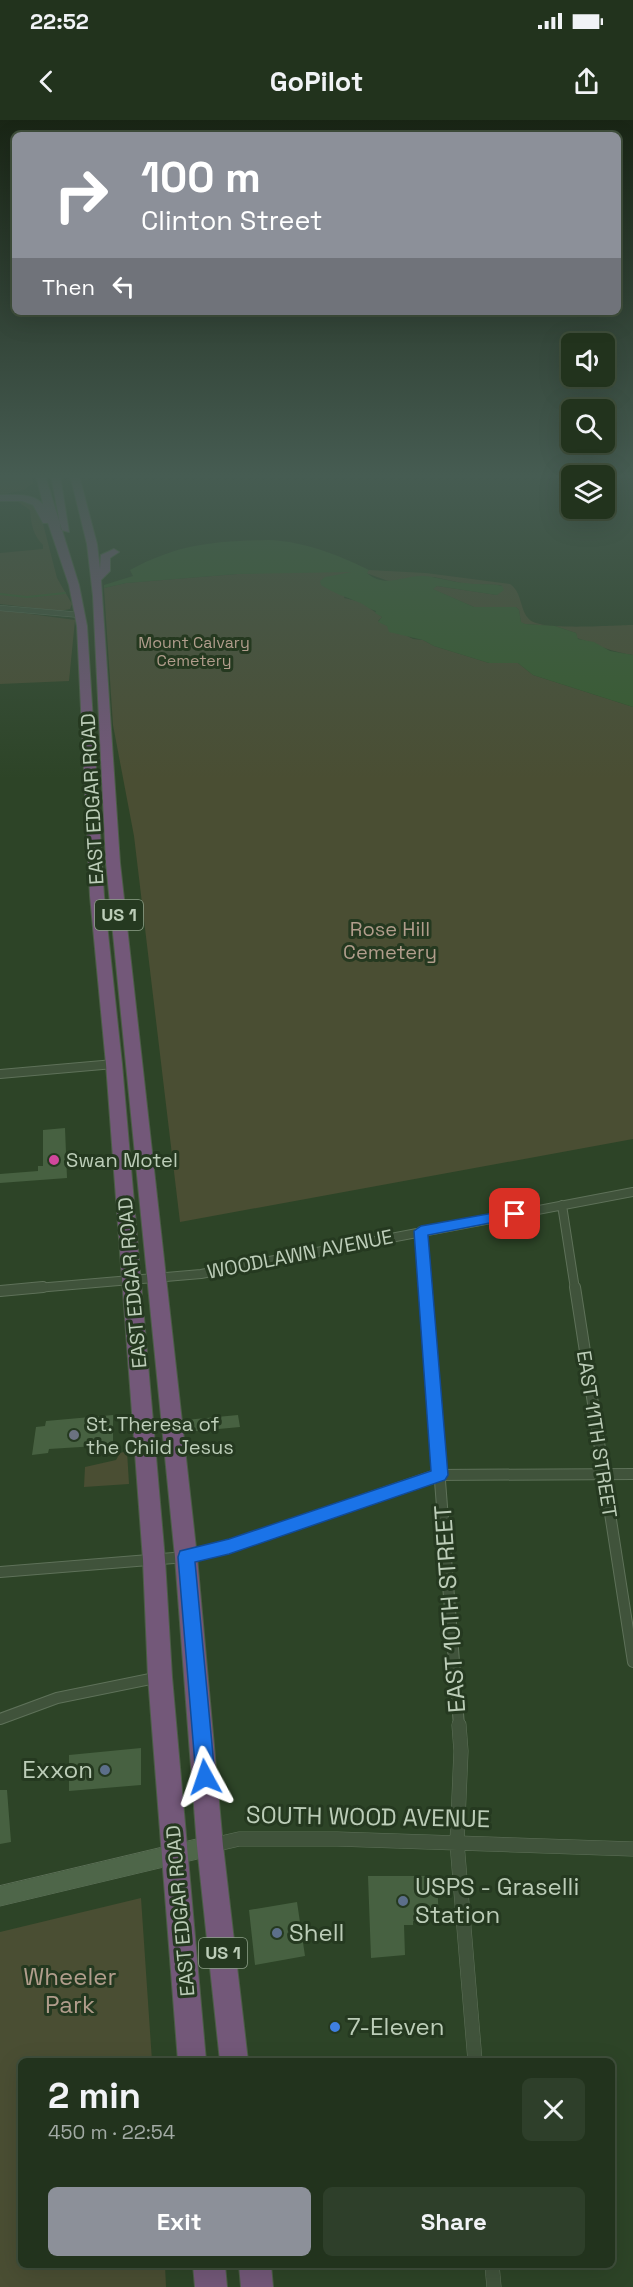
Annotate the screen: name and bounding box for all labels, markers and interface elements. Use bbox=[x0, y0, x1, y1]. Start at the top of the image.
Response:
text: 22:52 bbox=[30, 7, 89, 35]
text: GoPilot bbox=[270, 64, 363, 99]
icon: back bbox=[30, 65, 63, 98]
icon: share bbox=[570, 65, 603, 98]
text: 100 m bbox=[141, 151, 261, 204]
icon: right bbox=[42, 156, 120, 234]
text: Clinton Street bbox=[141, 203, 322, 238]
icon: left bbox=[107, 270, 140, 303]
text: Then bbox=[42, 273, 95, 301]
map controls bbox=[561, 333, 615, 519]
button: sound bbox=[561, 333, 615, 387]
button: search bbox=[561, 399, 615, 453]
button: layers bbox=[561, 465, 615, 519]
park label: Mount Calvary Cemetery bbox=[138, 632, 250, 671]
street label: EAST EDGAR ROAD bbox=[75, 713, 109, 885]
road number: US 1 bbox=[95, 900, 143, 930]
park label: Rose Hill Cemetery bbox=[343, 916, 437, 965]
place label: Swan Motel bbox=[66, 1147, 178, 1173]
marker: Swan Motel bbox=[47, 1153, 61, 1167]
pin bbox=[489, 1188, 540, 1239]
street label: EAST EDGAR ROAD bbox=[112, 1196, 152, 1370]
icon: arrive bbox=[498, 1197, 531, 1230]
street label: WOODLAWN AVENUE bbox=[205, 1223, 395, 1285]
street label: EAST 11TH STREET bbox=[571, 1349, 623, 1520]
place label: St. Theresa of the Child Jesus bbox=[86, 1411, 234, 1460]
marker: St. Theresa of the Child Jesus bbox=[67, 1428, 81, 1442]
street label: EAST 10TH STREET bbox=[427, 1504, 472, 1714]
position arrow bbox=[173, 1745, 237, 1809]
place label: Exxon bbox=[22, 1754, 93, 1785]
marker: Exxon bbox=[98, 1763, 112, 1777]
street label: SOUTH WOOD AVENUE bbox=[246, 1799, 490, 1834]
street label: EAST EDGAR ROAD bbox=[160, 1824, 200, 1998]
place label: USPS - Graselli Station bbox=[415, 1871, 579, 1930]
marker: USPS - Graselli Station bbox=[396, 1894, 410, 1908]
place label: Shell bbox=[289, 1917, 344, 1948]
marker: Shell bbox=[270, 1926, 284, 1940]
road number: US 1 bbox=[199, 1938, 247, 1968]
park label: Wheeler Park bbox=[23, 1961, 117, 2020]
place label: 7-Eleven bbox=[347, 2011, 445, 2042]
marker: 7-Eleven bbox=[328, 2020, 342, 2034]
text: 2 min bbox=[48, 2073, 141, 2119]
button: close bbox=[522, 2078, 585, 2141]
text: 450 m · 22:54 bbox=[48, 2119, 175, 2145]
button: Exit bbox=[48, 2187, 311, 2256]
button: Share bbox=[323, 2187, 585, 2256]

